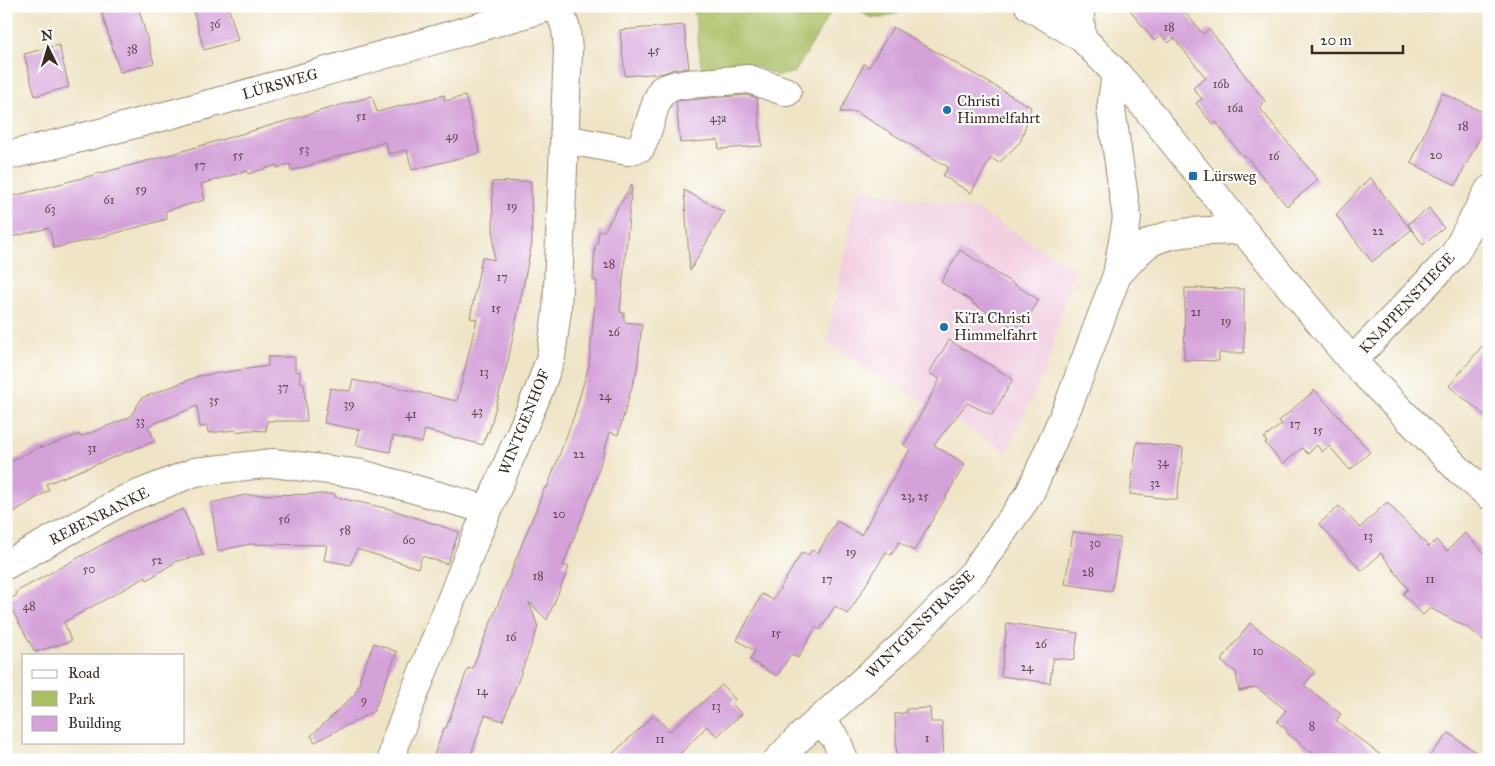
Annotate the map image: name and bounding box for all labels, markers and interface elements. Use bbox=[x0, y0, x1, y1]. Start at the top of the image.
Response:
house number: 36 bbox=[210, 17, 221, 31]
house number: 18 bbox=[1163, 20, 1175, 34]
north arrow bbox=[22, 22, 72, 72]
scale bar bbox=[1312, 22, 1404, 54]
text: N bbox=[40, 27, 54, 45]
text: 20 m bbox=[1320, 31, 1352, 49]
house number: 38 bbox=[126, 42, 138, 56]
house number: 45 bbox=[648, 43, 661, 57]
street label: LÜRSWEG bbox=[240, 64, 320, 103]
house number: 16b bbox=[1213, 77, 1230, 91]
place label: Christi Himmelfahrt bbox=[957, 92, 1041, 127]
house number: 16a bbox=[1227, 101, 1244, 115]
marker: Christi Himmelfahrt bbox=[941, 104, 953, 116]
house number: 51 bbox=[356, 109, 366, 123]
house number: 43a bbox=[710, 111, 727, 125]
house number: 18 bbox=[1457, 119, 1469, 133]
house number: 49 bbox=[445, 129, 459, 143]
house number: 53 bbox=[299, 142, 309, 156]
house number: 55 bbox=[232, 148, 244, 162]
house number: 20 bbox=[1430, 148, 1442, 162]
house number: 16 bbox=[1269, 149, 1280, 163]
house number: 57 bbox=[194, 158, 206, 172]
place label: Lürsweg bbox=[1203, 167, 1257, 185]
marker: Lürsweg bbox=[1187, 170, 1199, 182]
house number: 59 bbox=[135, 182, 147, 196]
house number: 61 bbox=[104, 193, 115, 207]
house number: 19 bbox=[506, 199, 518, 213]
house number: 63 bbox=[45, 202, 56, 216]
house number: 22 bbox=[1372, 224, 1384, 238]
street label: KNAPPENSTIEGE bbox=[1356, 249, 1459, 357]
house number: 28 bbox=[603, 257, 615, 271]
house number: 17 bbox=[496, 270, 508, 284]
house number: 15 bbox=[491, 301, 502, 315]
house number: 21 bbox=[1191, 305, 1202, 319]
place label: KiTa Christi Himmelfahrt bbox=[954, 309, 1038, 344]
house number: 19 bbox=[1220, 314, 1232, 328]
marker: KiTa Christi Himmelfahrt bbox=[938, 321, 950, 333]
house number: 26 bbox=[608, 325, 621, 339]
house number: 13 bbox=[479, 365, 489, 379]
street label: WINTGENHOF bbox=[495, 367, 553, 477]
house number: 37 bbox=[277, 380, 289, 394]
house number: 24 bbox=[599, 389, 612, 403]
house number: 35 bbox=[209, 393, 220, 407]
house number: 39 bbox=[343, 397, 355, 411]
house number: 43 bbox=[471, 404, 483, 418]
house number: 41 bbox=[405, 407, 417, 421]
house number: 33 bbox=[135, 414, 145, 428]
house number: 17 bbox=[1289, 417, 1301, 431]
house number: 15 bbox=[1313, 423, 1324, 437]
house number: 31 bbox=[87, 441, 97, 455]
house number: 22 bbox=[573, 447, 585, 461]
house number: 34 bbox=[1157, 455, 1169, 469]
house number: 32 bbox=[1150, 476, 1160, 490]
street label: REBENRANKE bbox=[46, 483, 152, 549]
house number: 23, 25 bbox=[901, 489, 929, 503]
house number: 20 bbox=[553, 507, 565, 521]
house number: 56 bbox=[278, 512, 291, 526]
house number: 58 bbox=[339, 523, 351, 537]
house number: 13 bbox=[1363, 529, 1373, 543]
house number: 60 bbox=[402, 533, 416, 547]
house number: 30 bbox=[1089, 536, 1101, 550]
house number: 19 bbox=[845, 545, 857, 559]
house number: 52 bbox=[151, 553, 163, 567]
house number: 50 bbox=[83, 562, 95, 576]
house number: 28 bbox=[1082, 565, 1094, 579]
street label: WINTGENSTRASSE bbox=[862, 566, 978, 682]
house number: 18 bbox=[532, 569, 544, 583]
house number: 17 bbox=[821, 572, 833, 586]
house number: 11 bbox=[1425, 572, 1435, 586]
house number: 48 bbox=[22, 599, 36, 613]
house number: 15 bbox=[771, 626, 782, 640]
house number: 16 bbox=[506, 630, 517, 644]
house number: 26 bbox=[1035, 637, 1048, 651]
house number: 10 bbox=[1252, 644, 1264, 658]
legend bbox=[22, 654, 185, 744]
house number: 24 bbox=[1021, 660, 1034, 674]
text: Road bbox=[68, 664, 100, 682]
house number: 14 bbox=[476, 684, 488, 698]
text: Park bbox=[68, 690, 95, 708]
house number: 9 bbox=[361, 693, 367, 707]
house number: 13 bbox=[711, 699, 721, 713]
text: Building bbox=[68, 714, 122, 732]
house number: 8 bbox=[1309, 719, 1315, 733]
house number: 1 bbox=[925, 731, 930, 745]
house number: 11 bbox=[655, 732, 665, 746]

